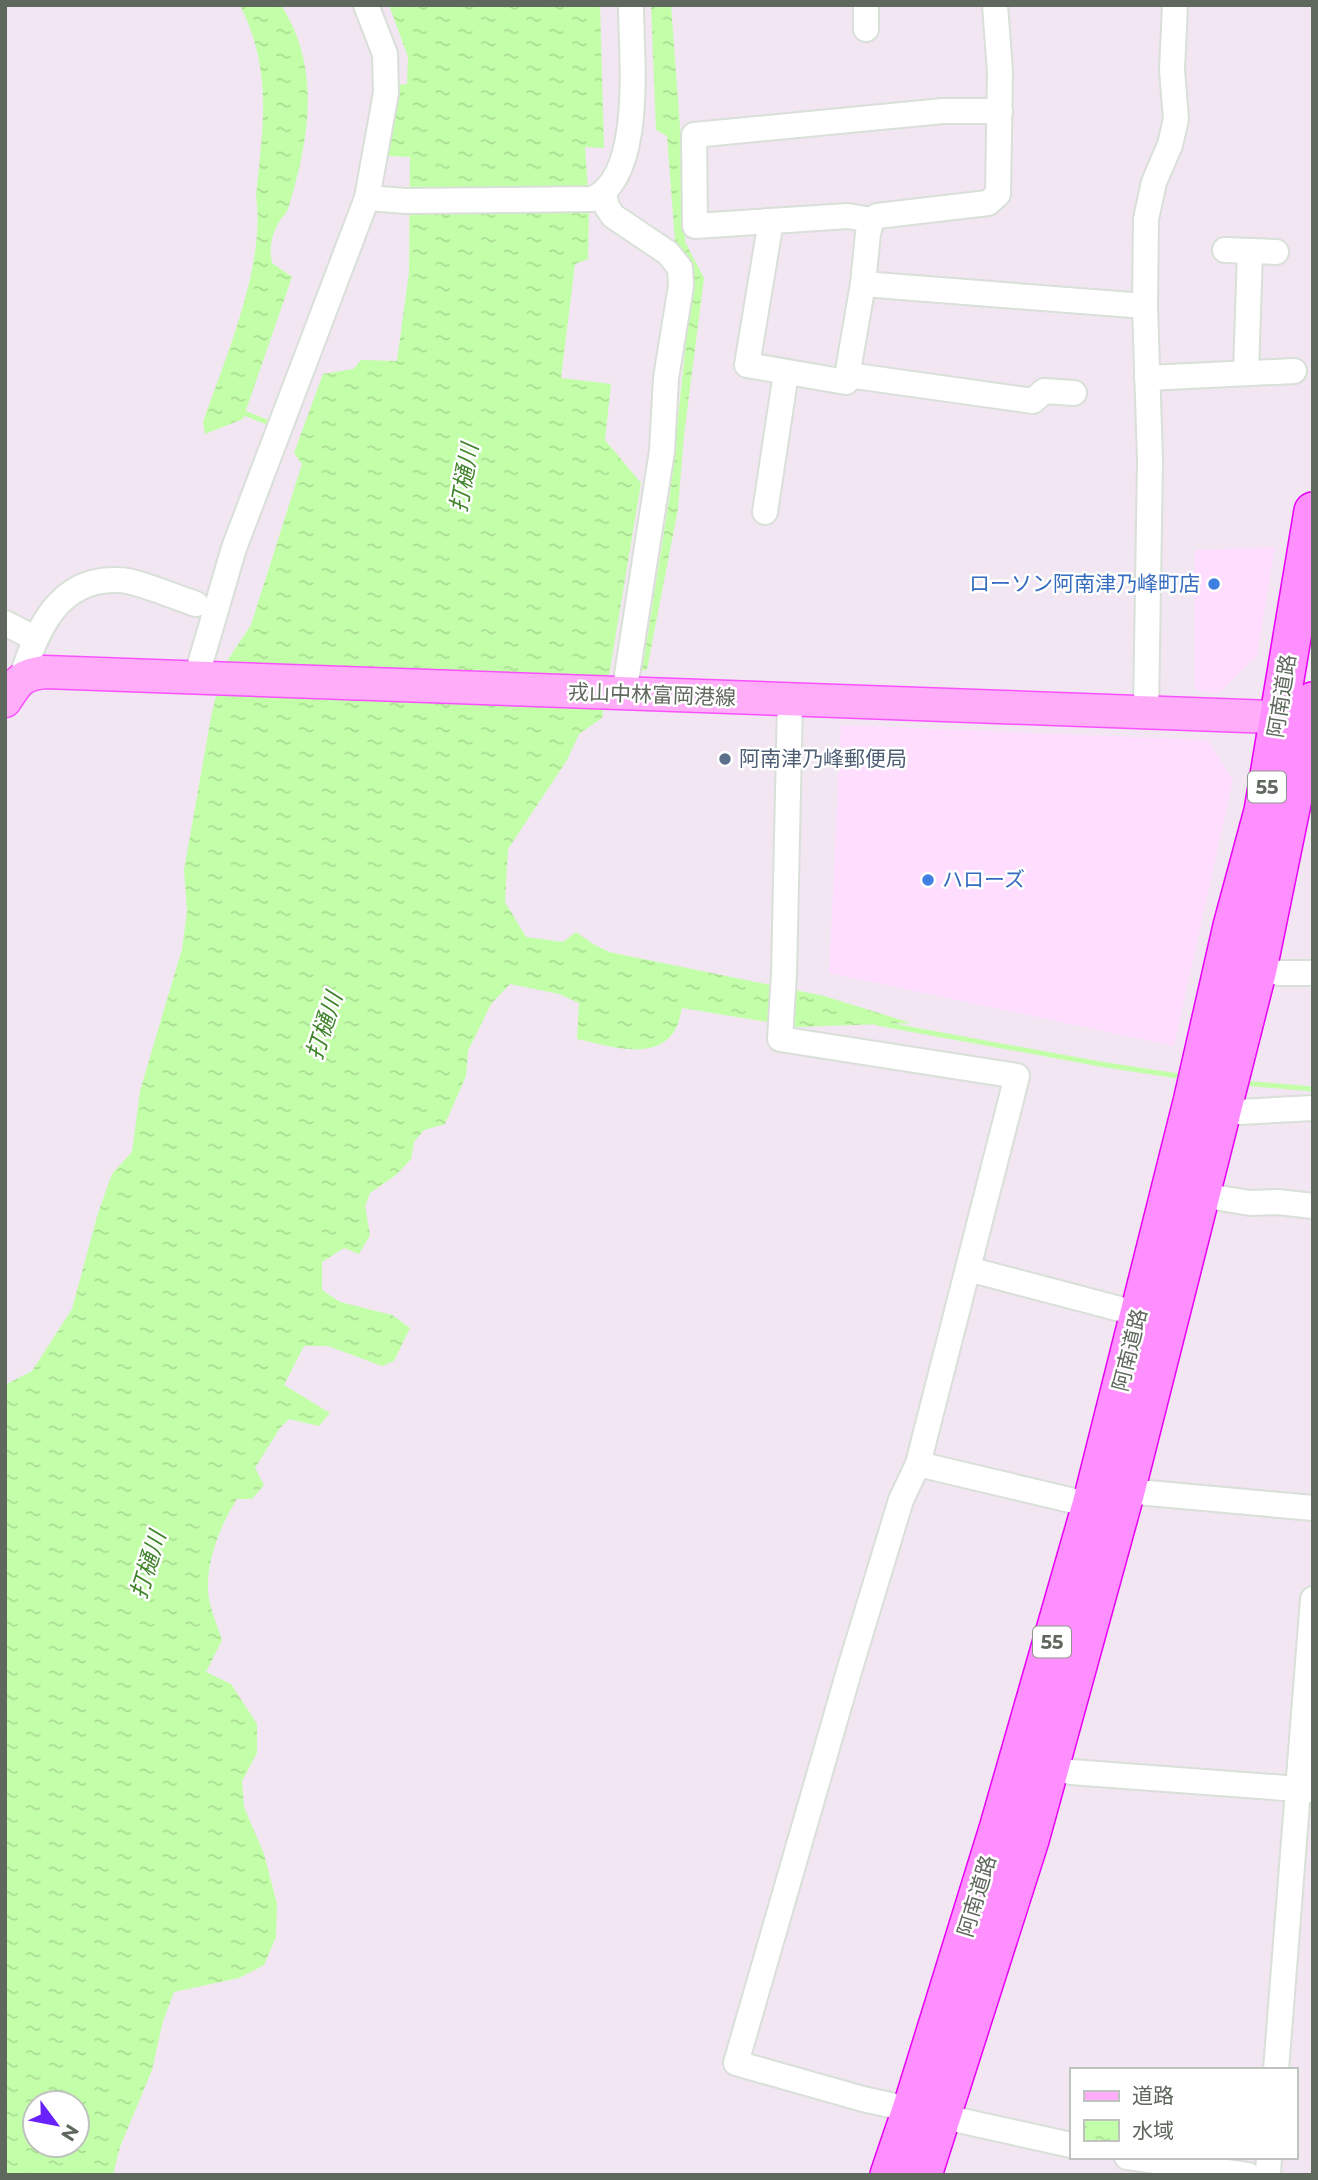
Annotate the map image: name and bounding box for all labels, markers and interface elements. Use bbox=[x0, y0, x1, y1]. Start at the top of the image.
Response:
water label: 打樋川 bbox=[444, 439, 484, 514]
place label: ローソン阿南津乃峰町店 bbox=[969, 571, 1200, 596]
marker: ローソン阿南津乃峰町店 bbox=[1206, 576, 1222, 592]
street label: 阿南道路 bbox=[1263, 652, 1300, 739]
street label: 戎山中林富岡港線 bbox=[568, 679, 736, 710]
place label: 阿南津乃峰郵便局 bbox=[739, 746, 907, 771]
marker: 阿南津乃峰郵便局 bbox=[717, 751, 733, 767]
road number: 55 bbox=[1248, 772, 1286, 802]
place label: ハローズ bbox=[942, 867, 1025, 892]
marker: ハローズ bbox=[920, 872, 936, 888]
water label: 打樋川 bbox=[300, 986, 349, 1063]
street label: 阿南道路 bbox=[1107, 1306, 1152, 1394]
water label: 打樋川 bbox=[125, 1525, 172, 1602]
road number: 55 bbox=[1033, 1626, 1071, 1658]
street label: 阿南道路 bbox=[952, 1852, 1001, 1940]
legend bbox=[1070, 2068, 1297, 2159]
text: 道路 bbox=[1132, 2083, 1174, 2108]
north arrow bbox=[21, 2089, 91, 2159]
text: 水域 bbox=[1132, 2118, 1174, 2143]
text: N bbox=[56, 2120, 84, 2145]

